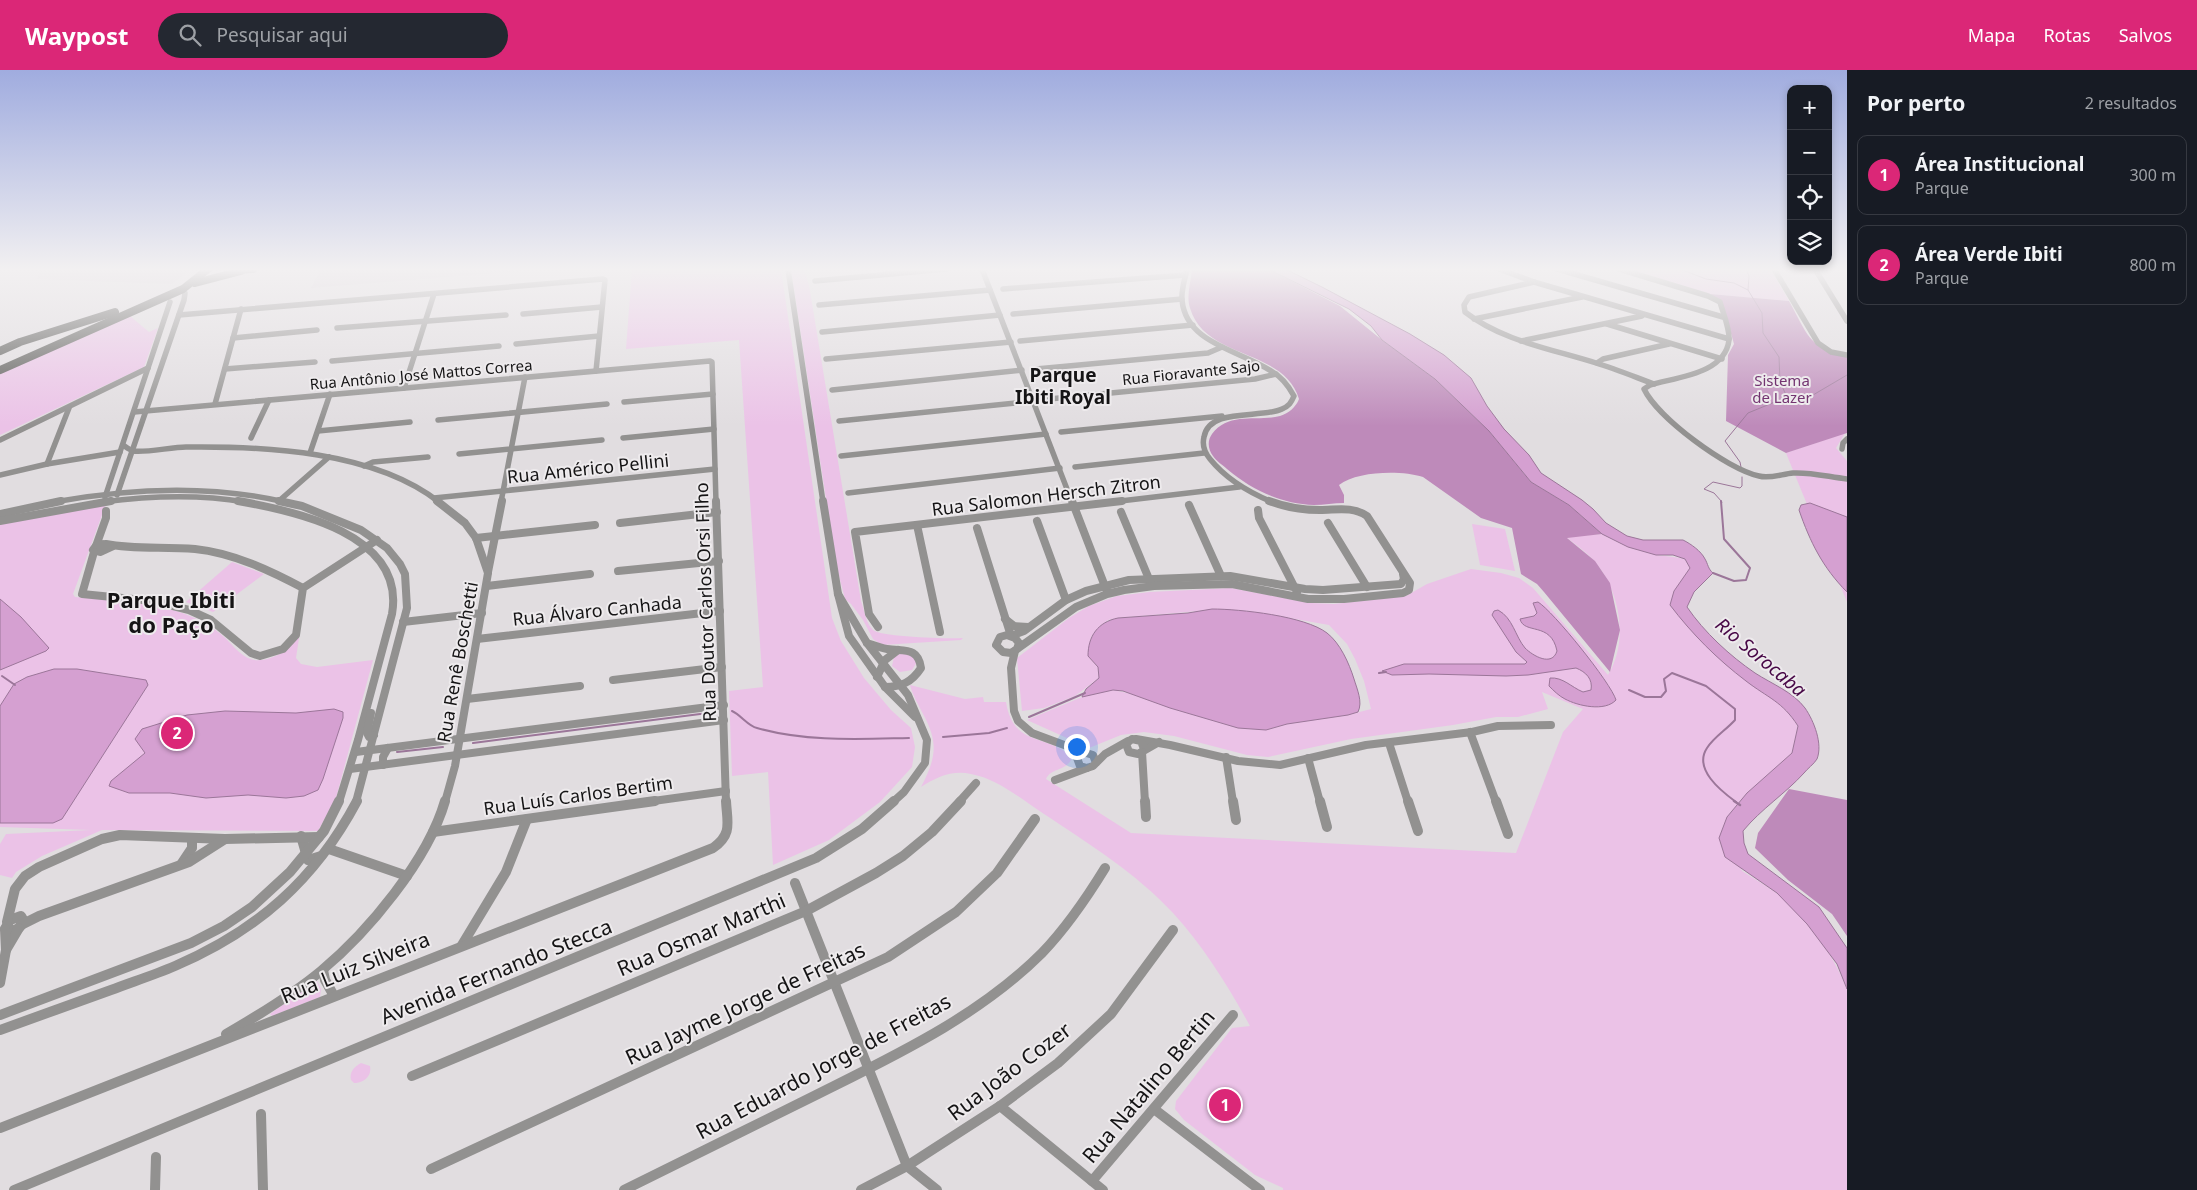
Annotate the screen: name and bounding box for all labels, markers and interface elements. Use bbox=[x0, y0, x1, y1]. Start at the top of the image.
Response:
search box bbox=[158, 13, 508, 58]
text: Waypost bbox=[25, 19, 128, 52]
icon: search bbox=[176, 21, 204, 49]
text: Pesquisar aqui bbox=[216, 22, 348, 48]
text: Mapa bbox=[1968, 23, 2015, 47]
text: Rotas bbox=[2043, 23, 2091, 47]
text: Salvos bbox=[2119, 23, 2172, 47]
map controls bbox=[1787, 85, 1832, 265]
button: + bbox=[1787, 85, 1832, 130]
text: Por perto bbox=[1867, 89, 1965, 117]
text: 2 resultados bbox=[2085, 92, 2177, 114]
button: − bbox=[1787, 130, 1832, 175]
text: Área Institucional bbox=[1915, 151, 2084, 177]
text: 1 bbox=[1879, 164, 1889, 186]
text: 300 m bbox=[2129, 164, 2176, 186]
button: locate bbox=[1787, 175, 1832, 220]
text: Parque bbox=[1915, 177, 1969, 199]
button: layers bbox=[1787, 220, 1832, 265]
text: Área Verde Ibiti bbox=[1915, 241, 2063, 267]
text: 2 bbox=[1879, 254, 1889, 276]
text: 800 m bbox=[2129, 254, 2176, 276]
text: Parque bbox=[1915, 267, 1969, 289]
street label: Rua Antônio José Mattos Correa bbox=[309, 354, 533, 394]
street label: Rua Fioravante Sajo bbox=[1121, 355, 1261, 389]
district label: Parque Ibiti Royal bbox=[1015, 362, 1111, 410]
park label: Sistema de Lazer bbox=[1752, 370, 1812, 407]
street label: Rua Américo Pellini bbox=[506, 448, 670, 488]
street label: Rua Salomon Hersch Zitron bbox=[930, 469, 1162, 521]
street label: Rua Doutor Carlos Orsi Filho bbox=[689, 482, 721, 722]
street label: Rua Renê Boschetti bbox=[431, 580, 483, 744]
district label: Parque Ibiti do Paço bbox=[107, 584, 235, 639]
street label: Rua Álvaro Canhada bbox=[511, 589, 683, 631]
water label: Rio Sorocaba bbox=[1710, 611, 1812, 703]
pin: 2 bbox=[161, 714, 193, 752]
your location bbox=[1064, 734, 1090, 760]
street label: Rua Luís Carlos Bertim bbox=[482, 770, 674, 820]
street label: Rua Osmar Marthi bbox=[612, 886, 790, 982]
street label: Avenida Fernando Stecca bbox=[376, 912, 616, 1030]
street label: Rua Luiz Silveira bbox=[276, 924, 434, 1010]
street label: Rua Jayme Jorge de Freitas bbox=[621, 935, 869, 1071]
street label: Rua Eduardo Jorge de Freitas bbox=[691, 987, 955, 1145]
street label: Rua Natalino Bertin bbox=[1075, 1003, 1221, 1169]
street label: Rua João Cozer bbox=[942, 1015, 1077, 1127]
pin: 1 bbox=[1209, 1086, 1241, 1124]

